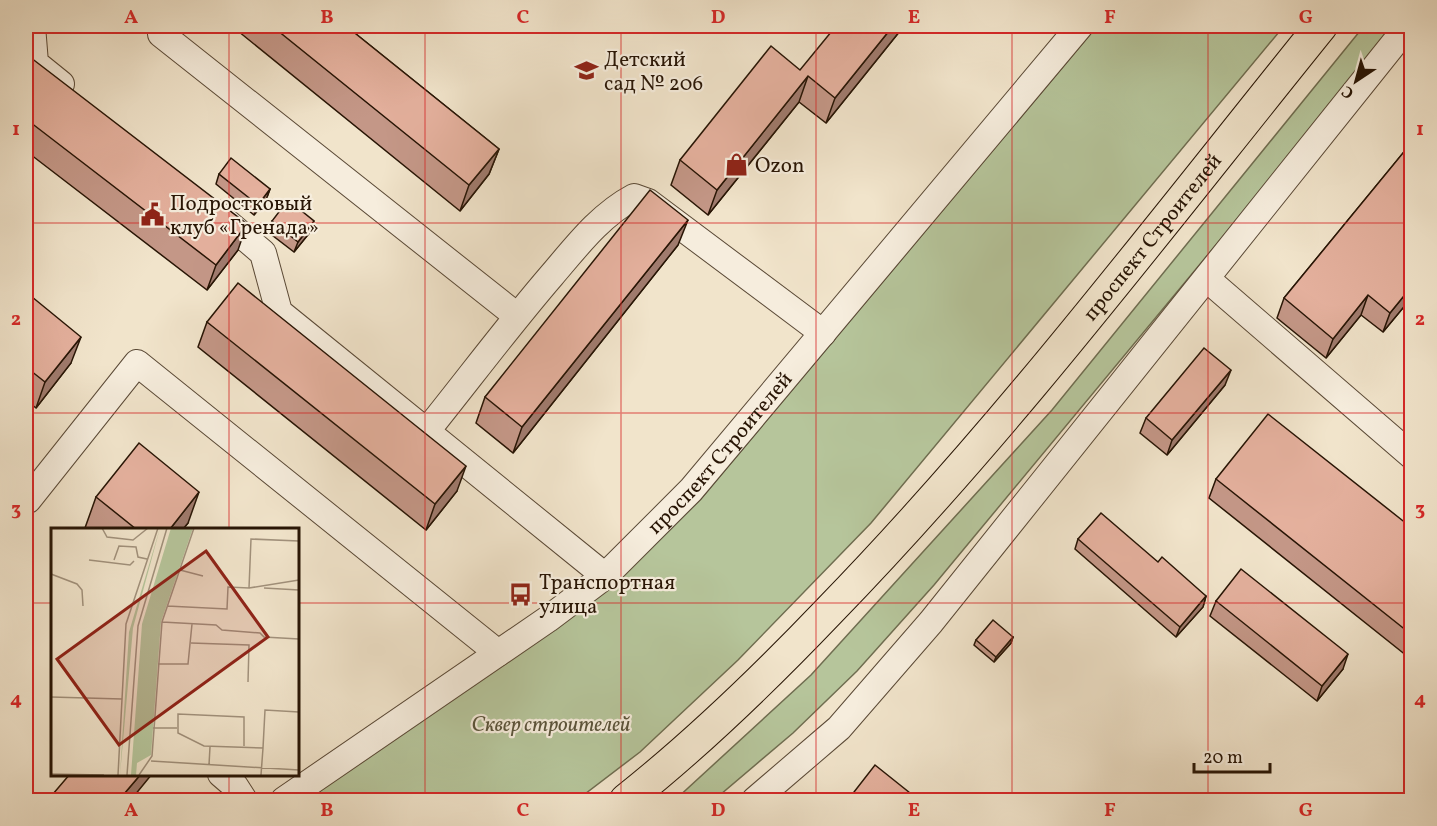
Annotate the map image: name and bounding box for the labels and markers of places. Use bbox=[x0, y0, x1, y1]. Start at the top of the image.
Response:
place label: Детский сад № 206 bbox=[604, 46, 703, 99]
school or university icon: Детский сад № 206 bbox=[573, 58, 599, 84]
shop icon: Ozon bbox=[724, 152, 750, 178]
place label: Ozon bbox=[755, 152, 805, 181]
place label: Подростковый клуб «Гренада» bbox=[170, 190, 319, 243]
public building icon: Подростковый клуб «Гренада» bbox=[139, 202, 165, 228]
place label: Транспортная улица bbox=[539, 569, 675, 622]
bus stop icon: Транспортная улица bbox=[508, 581, 534, 607]

